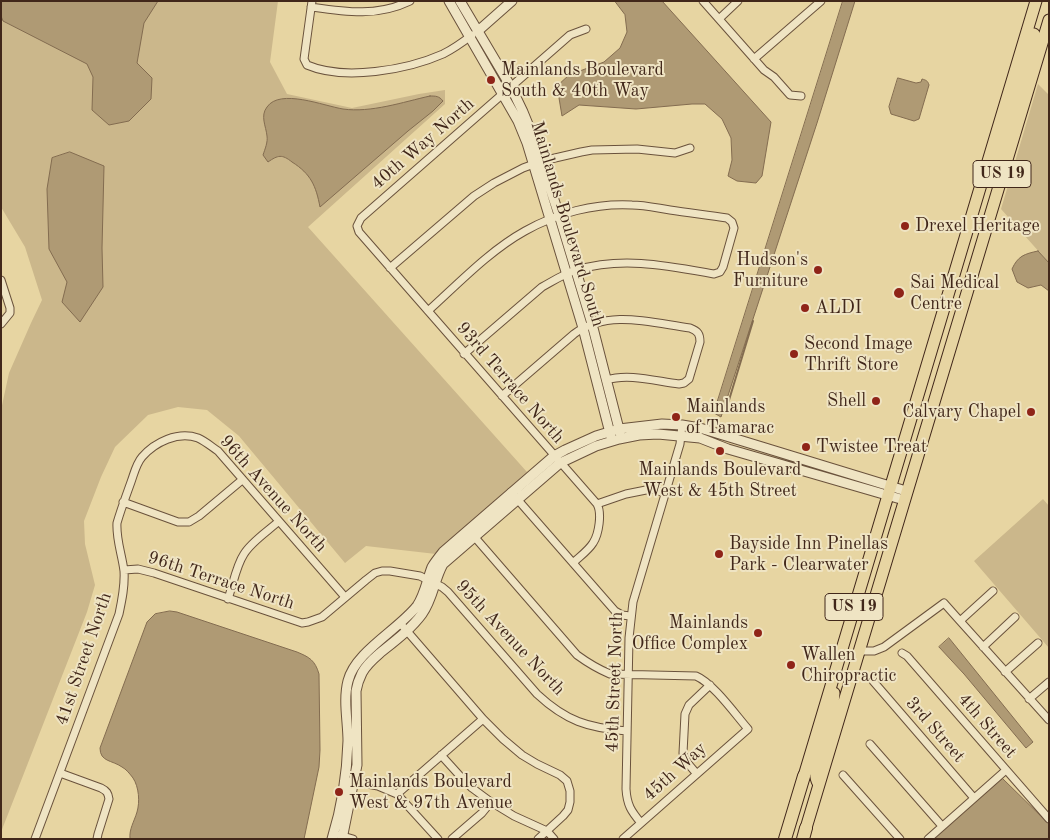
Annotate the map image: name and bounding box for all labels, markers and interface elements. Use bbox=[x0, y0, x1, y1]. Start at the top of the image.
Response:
place label: Mainlands Boulevard South & 40th Way bbox=[501, 59, 664, 102]
marker: Mainlands Boulevard South & 40th Way bbox=[485, 74, 497, 86]
street label: 40th Way North bbox=[367, 93, 479, 195]
street label: Mainlands Boulevard South bbox=[525, 119, 609, 329]
road number: US 19 bbox=[973, 160, 1031, 188]
place label: Drexel Heritage bbox=[915, 215, 1040, 237]
marker: Drexel Heritage bbox=[899, 220, 911, 232]
place label: Hudson's Furniture bbox=[733, 249, 808, 292]
marker: Hudson's Furniture bbox=[812, 264, 824, 276]
place label: Sai Medical Centre bbox=[910, 272, 999, 314]
marker: Sai Medical Centre bbox=[892, 286, 906, 300]
place label: ALDI bbox=[815, 297, 862, 319]
marker: ALDI bbox=[799, 302, 811, 314]
street label: 93rd Terrace North bbox=[451, 318, 569, 448]
place label: Second Image Thrift Store bbox=[804, 333, 913, 376]
marker: Second Image Thrift Store bbox=[788, 348, 800, 360]
place label: Shell bbox=[827, 390, 866, 412]
marker: Shell bbox=[870, 395, 882, 407]
place label: Mainlands of Tamarac bbox=[686, 396, 774, 438]
place label: Calvary Chapel bbox=[902, 401, 1021, 423]
marker: Calvary Chapel bbox=[1025, 406, 1037, 418]
marker: Mainlands of Tamarac bbox=[670, 411, 682, 423]
street label: 96th Avenue North bbox=[215, 431, 331, 557]
place label: Twistee Treat bbox=[816, 436, 927, 458]
marker: Twistee Treat bbox=[800, 441, 812, 453]
marker: Mainlands Boulevard West & 45th Street bbox=[714, 445, 726, 457]
place label: Mainlands Boulevard West & 45th Street bbox=[638, 459, 802, 502]
place label: Bayside Inn Pinellas Park - Clearwater bbox=[729, 533, 888, 576]
street label: 96th Terrace North bbox=[145, 547, 297, 615]
marker: Bayside Inn Pinellas Park - Clearwater bbox=[713, 548, 725, 560]
street label: 95th Avenue North bbox=[451, 576, 569, 700]
street label: 41st Street North bbox=[51, 590, 117, 728]
road number: US 19 bbox=[825, 594, 883, 620]
street label: 45th Street North bbox=[602, 611, 628, 753]
place label: Mainlands Office Complex bbox=[632, 612, 748, 654]
marker: Mainlands Office Complex bbox=[752, 627, 764, 639]
place label: Wallen Chiropractic bbox=[801, 644, 896, 686]
marker: Wallen Chiropractic bbox=[785, 659, 797, 671]
street label: 4th Street bbox=[953, 689, 1021, 763]
street label: 3rd Street bbox=[901, 693, 969, 767]
street label: 45th Way bbox=[639, 738, 711, 806]
place label: Mainlands Boulevard West & 97th Avenue bbox=[349, 771, 512, 814]
marker: Mainlands Boulevard West & 97th Avenue bbox=[333, 786, 345, 798]

